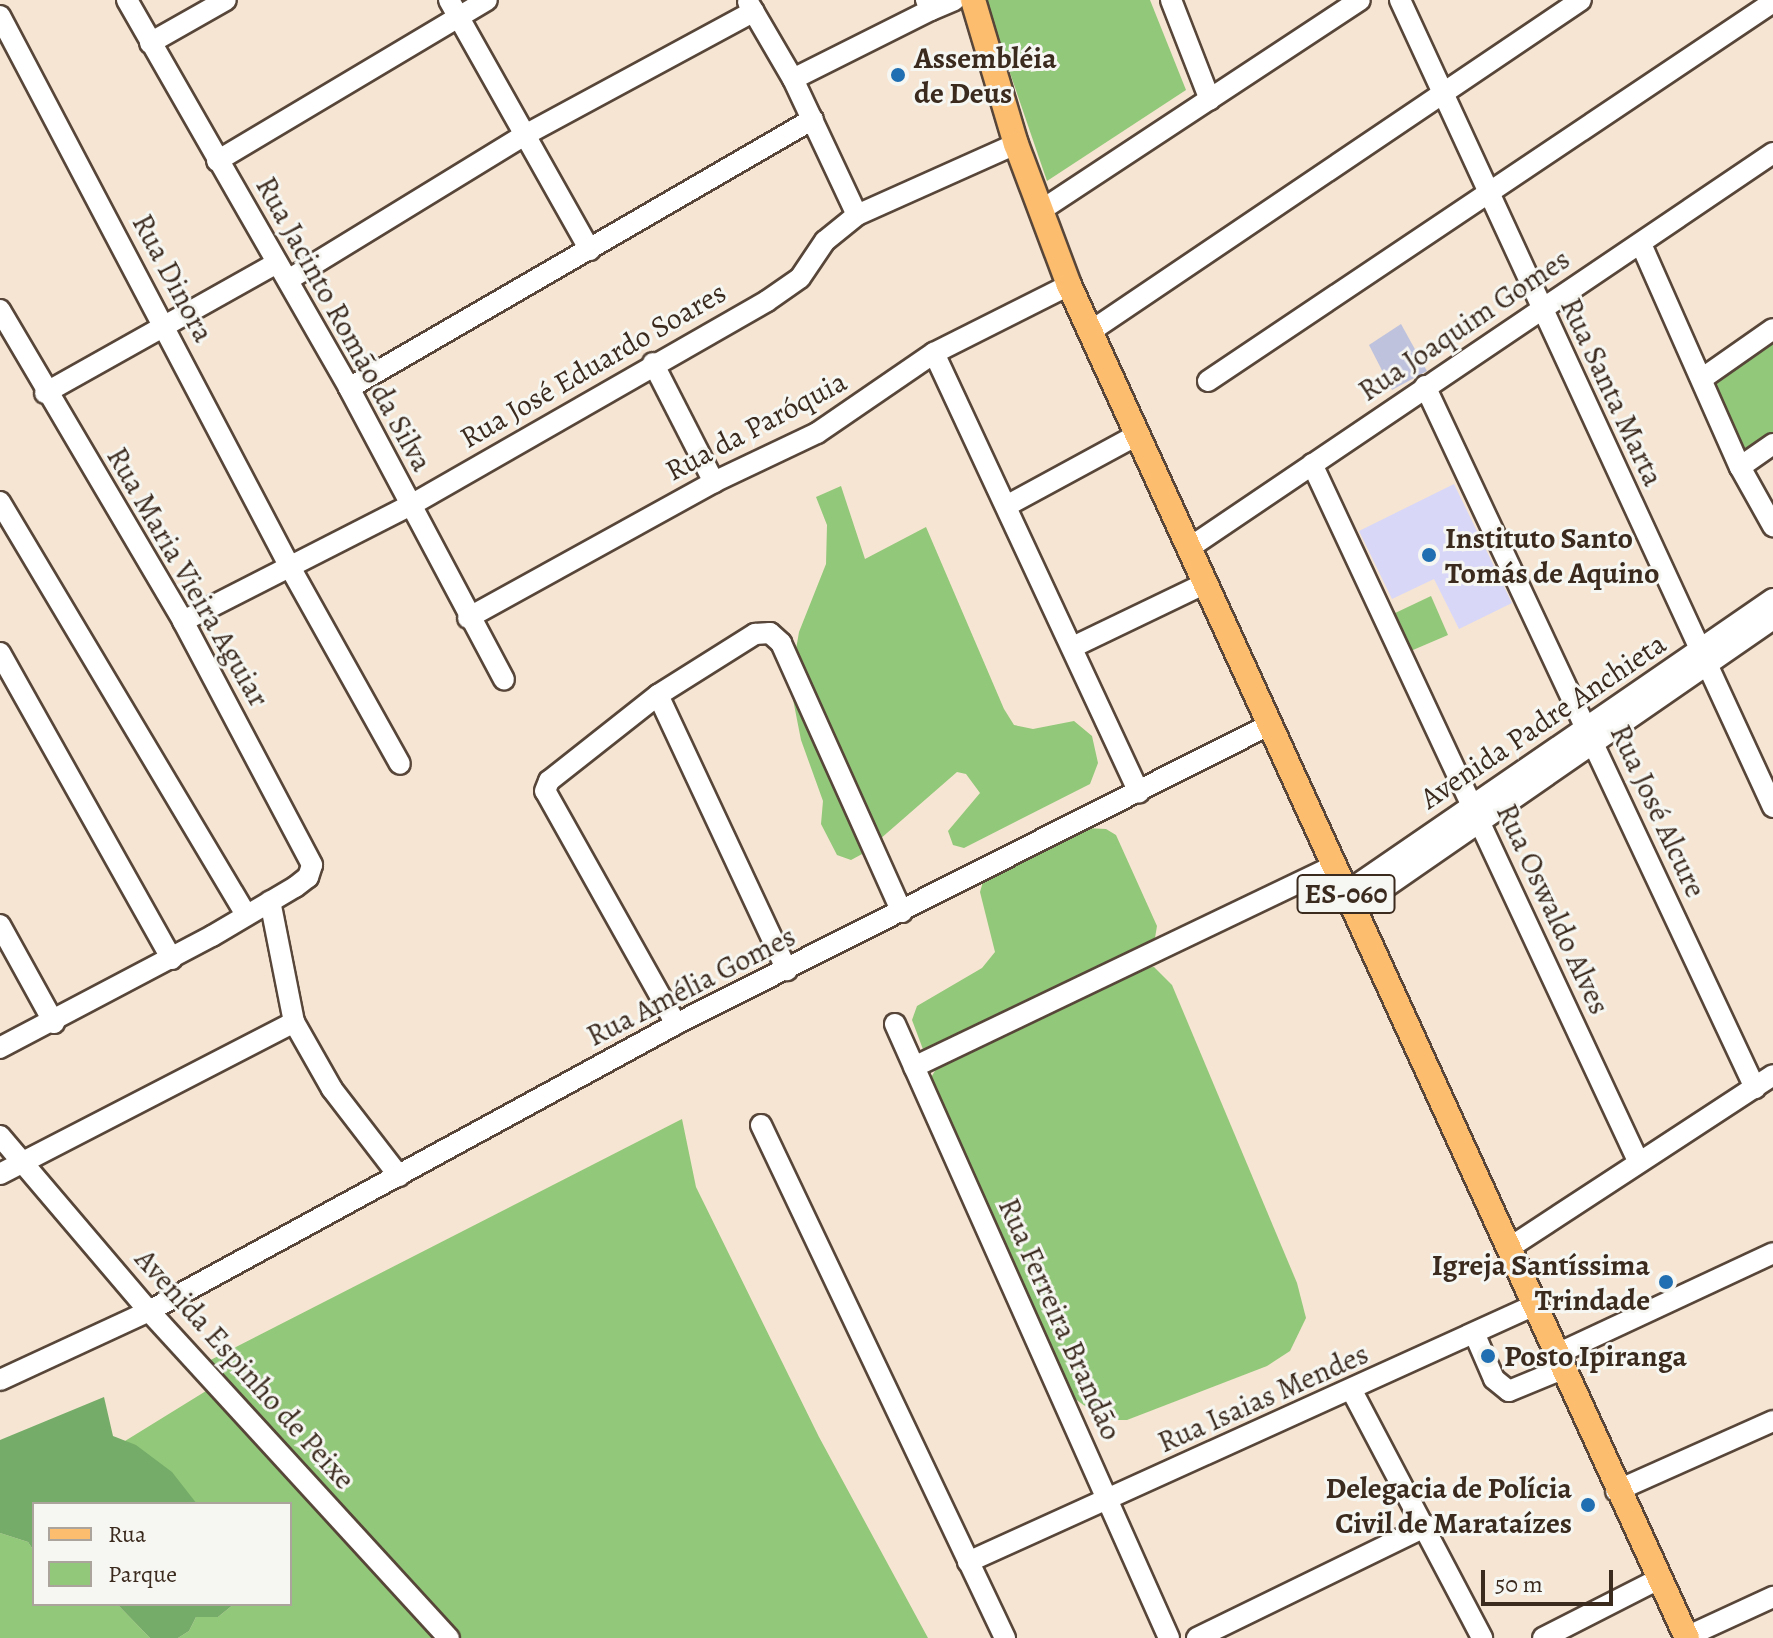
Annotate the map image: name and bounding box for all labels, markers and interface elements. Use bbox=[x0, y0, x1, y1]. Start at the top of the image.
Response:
place label: Assembléia de Deus bbox=[914, 40, 1057, 110]
marker: Assembléia de Deus bbox=[889, 66, 907, 84]
street label: Rua Jacinto Romão da Silva bbox=[248, 170, 440, 478]
street label: Rua Dinora bbox=[124, 208, 222, 348]
street label: Rua Joaquim Gomes bbox=[1352, 241, 1576, 409]
street label: Rua José Eduardo Soares bbox=[454, 274, 732, 456]
street label: Rua Santa Marta bbox=[1553, 292, 1671, 492]
street label: Rua da Paróquia bbox=[659, 363, 853, 489]
street label: Rua Maria Vieira Aguiar bbox=[99, 441, 277, 713]
place label: Instituto Santo Tomás de Aquino bbox=[1445, 520, 1659, 590]
marker: Instituto Santo Tomás de Aquino bbox=[1420, 546, 1438, 564]
street label: Avenida Padre Anchieta bbox=[1413, 625, 1673, 817]
street label: Rua José Alcure bbox=[1602, 719, 1714, 903]
street label: Rua Oswaldo Alves bbox=[1489, 798, 1617, 1020]
road number: ES-060 bbox=[1296, 870, 1396, 918]
street label: Rua Amélia Gomes bbox=[581, 918, 801, 1054]
street label: Rua Ferreira Brandão bbox=[990, 1192, 1130, 1446]
street label: Avenida Espinho de Peixe bbox=[127, 1241, 363, 1497]
place label: Igreja Santíssima Trindade bbox=[1432, 1247, 1650, 1318]
marker: Igreja Santíssima Trindade bbox=[1657, 1273, 1675, 1291]
street label: Rua Isaias Mendes bbox=[1152, 1335, 1374, 1461]
place label: Posto Ipiranga bbox=[1504, 1338, 1687, 1374]
marker: Posto Ipiranga bbox=[1479, 1347, 1497, 1365]
place label: Delegacia de Polícia Civil de Marataízes bbox=[1326, 1470, 1572, 1540]
marker: Delegacia de Polícia Civil de Marataízes bbox=[1579, 1496, 1597, 1514]
legend bbox=[32, 1502, 292, 1606]
text: Rua bbox=[108, 1518, 146, 1550]
scale bar bbox=[1485, 1554, 1617, 1604]
text: Parque bbox=[108, 1558, 177, 1590]
text: 50 m bbox=[1495, 1568, 1543, 1600]

